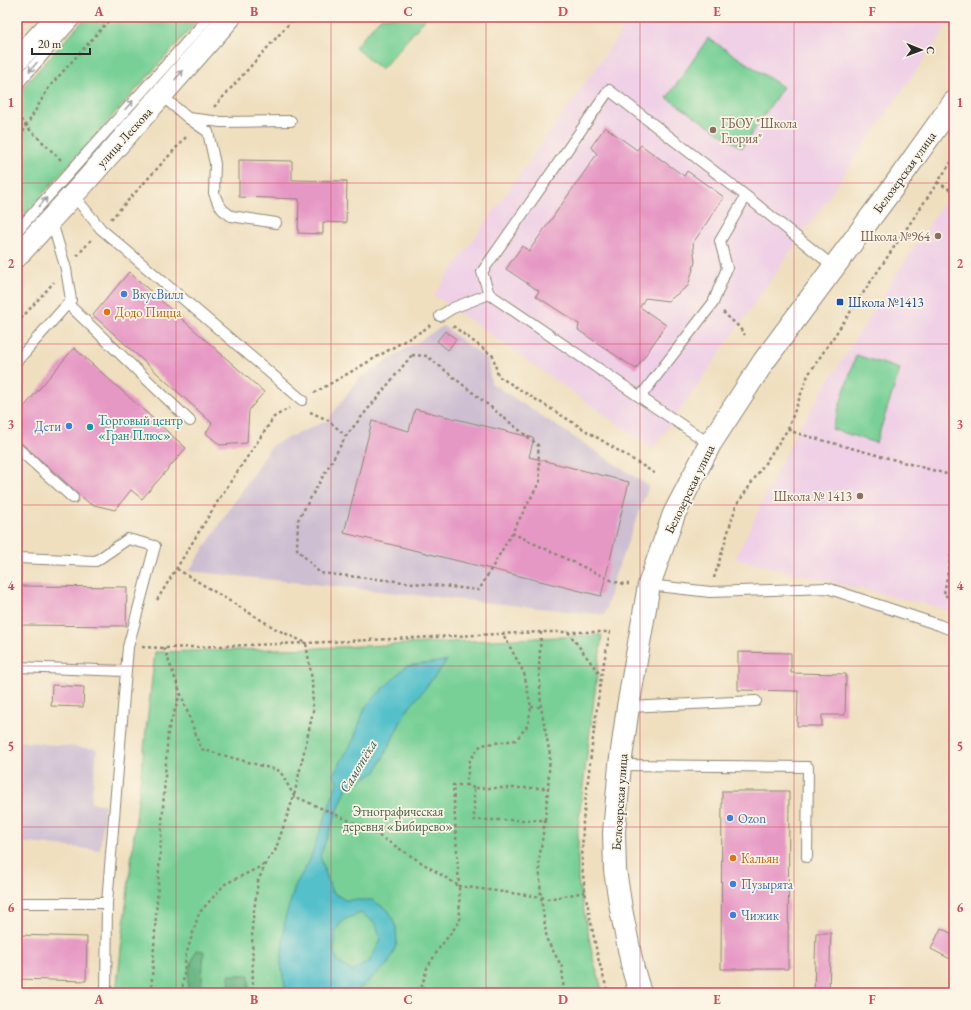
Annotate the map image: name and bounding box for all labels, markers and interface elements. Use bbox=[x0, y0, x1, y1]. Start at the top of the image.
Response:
text: A bbox=[93, 3, 104, 20]
text: B bbox=[250, 3, 258, 20]
text: C bbox=[403, 3, 413, 20]
text: D bbox=[558, 3, 568, 20]
text: E bbox=[713, 3, 721, 20]
text: F bbox=[868, 3, 876, 20]
scale bar bbox=[32, 30, 90, 56]
north arrow bbox=[901, 30, 941, 70]
text: 20 m bbox=[38, 36, 62, 52]
text: С bbox=[924, 46, 938, 54]
one-way arrow bbox=[28, 62, 37, 72]
one-way arrow bbox=[174, 70, 183, 80]
text: 1 bbox=[8, 94, 15, 111]
text: 1 bbox=[957, 94, 964, 111]
one-way arrow bbox=[125, 100, 134, 111]
street label: улица Лескова bbox=[93, 103, 156, 171]
place label: ГБОУ "Школа Глория" bbox=[721, 115, 798, 147]
marker: ГБОУ "Школа Глория" bbox=[708, 125, 718, 135]
street label: Белозерская улица bbox=[869, 127, 940, 217]
one-way arrow bbox=[38, 198, 47, 208]
place label: Школа №964 bbox=[860, 228, 931, 245]
marker: Школа №964 bbox=[933, 231, 943, 241]
text: 2 bbox=[8, 255, 15, 272]
text: 2 bbox=[957, 255, 964, 272]
place label: ВкусВилл bbox=[132, 286, 184, 303]
marker: ВкусВилл bbox=[119, 289, 129, 299]
place label: Школа №1413 bbox=[848, 294, 924, 311]
marker: Школа №1413 bbox=[835, 297, 845, 307]
place label: Додо Пицца bbox=[115, 304, 182, 321]
marker: Додо Пицца bbox=[102, 307, 112, 317]
place label: Торговый центр «Гран Плюс» bbox=[98, 412, 183, 444]
text: 3 bbox=[8, 416, 15, 433]
text: 3 bbox=[957, 416, 964, 433]
place label: Дети bbox=[35, 418, 61, 435]
marker: Дети bbox=[64, 421, 74, 431]
marker: Торговый центр «Гран Плюс» bbox=[85, 422, 95, 432]
street label: Белозерская улица bbox=[661, 441, 719, 537]
place label: Школа № 1413 bbox=[774, 488, 852, 505]
marker: Школа № 1413 bbox=[855, 491, 865, 501]
text: 4 bbox=[8, 577, 15, 594]
text: 4 bbox=[957, 577, 964, 594]
water label: Самотёка bbox=[335, 736, 381, 796]
text: 5 bbox=[8, 738, 14, 755]
text: 5 bbox=[957, 738, 963, 755]
street label: Белозерская улица bbox=[608, 752, 631, 851]
park label: Этнографическая деревня «Бибирево» bbox=[343, 803, 453, 835]
place label: Ozon bbox=[738, 810, 766, 827]
marker: Ozon bbox=[725, 813, 735, 823]
place label: Кальян bbox=[741, 850, 779, 867]
marker: Кальян bbox=[728, 853, 738, 863]
place label: Пузырята bbox=[741, 876, 794, 893]
marker: Пузырята bbox=[728, 879, 738, 889]
text: 6 bbox=[8, 899, 15, 916]
text: 6 bbox=[957, 899, 964, 916]
place label: Чижик bbox=[741, 907, 780, 924]
marker: Чижик bbox=[728, 910, 738, 920]
text: A bbox=[93, 991, 104, 1008]
text: B bbox=[250, 991, 258, 1008]
text: C bbox=[403, 991, 413, 1008]
text: D bbox=[558, 991, 568, 1008]
text: E bbox=[713, 991, 721, 1008]
text: F bbox=[868, 991, 876, 1008]

